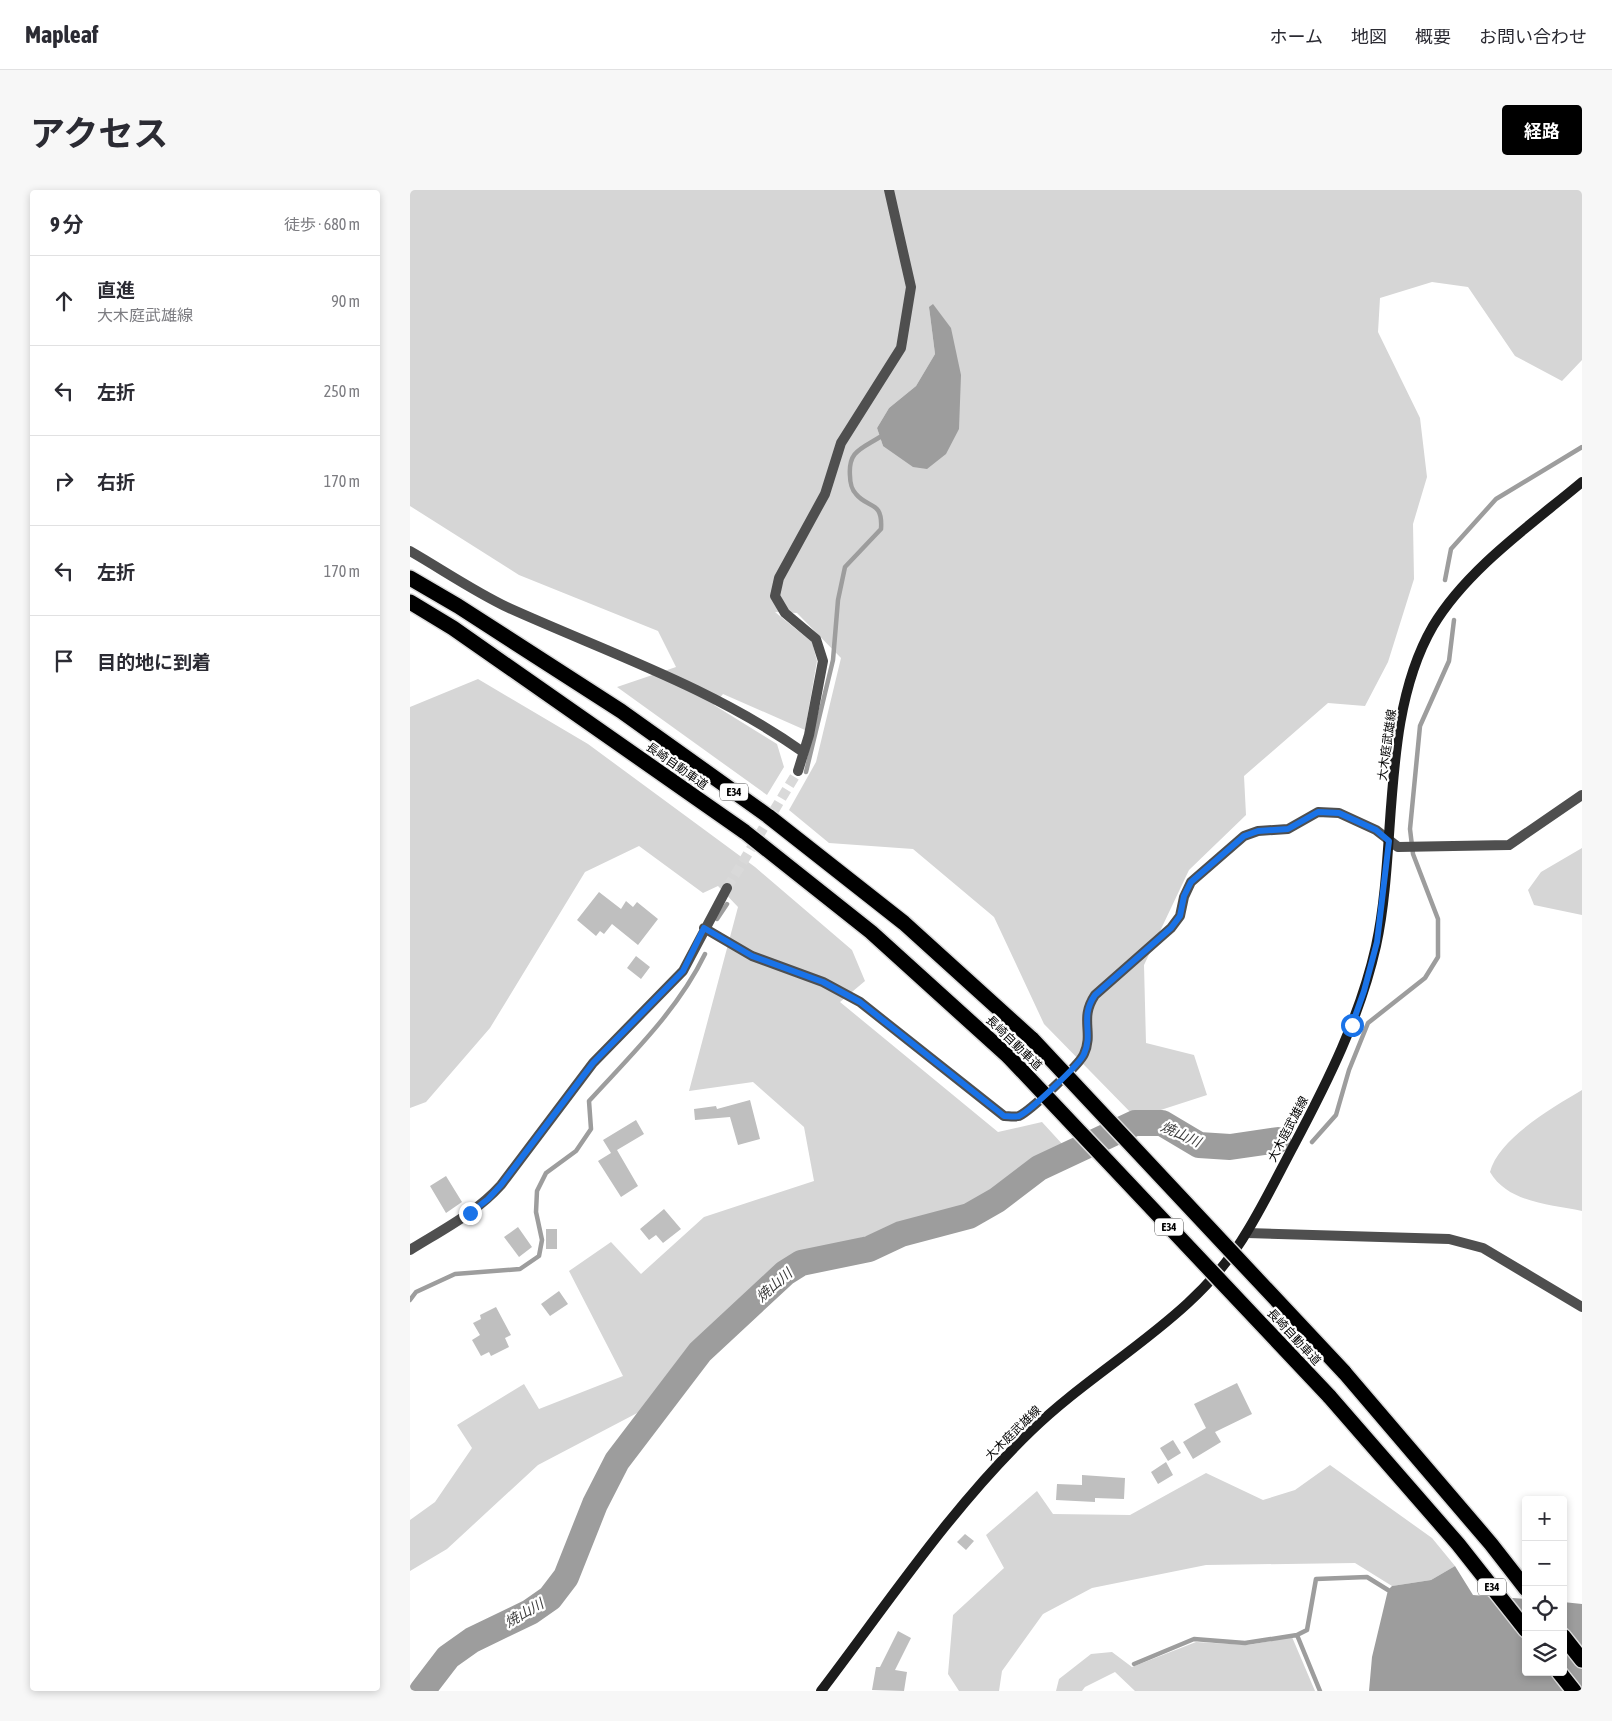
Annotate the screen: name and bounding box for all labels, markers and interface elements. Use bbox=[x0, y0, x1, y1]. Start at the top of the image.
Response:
text: Mapleaf bbox=[25, 21, 98, 48]
text: ホーム bbox=[1270, 26, 1323, 47]
text: 地図 bbox=[1351, 26, 1387, 47]
text: 概要 bbox=[1415, 26, 1451, 47]
text: お問い合わせ bbox=[1479, 26, 1587, 47]
button: 経路 bbox=[1502, 105, 1582, 155]
text: アクセス bbox=[30, 113, 168, 153]
text: 9 分 bbox=[50, 212, 84, 236]
text: 徒歩 · 680 m bbox=[284, 215, 360, 233]
text: 直進 bbox=[97, 279, 135, 301]
icon: ahead bbox=[50, 287, 78, 315]
text: 90 m bbox=[331, 292, 360, 310]
text: 大木庭武雄線 bbox=[97, 306, 193, 324]
icon: left bbox=[50, 377, 78, 405]
text: 左折 bbox=[97, 381, 135, 403]
text: 250 m bbox=[324, 382, 360, 400]
icon: right bbox=[50, 467, 78, 495]
text: 右折 bbox=[97, 471, 135, 493]
text: 170 m bbox=[324, 472, 360, 490]
icon: left bbox=[50, 557, 78, 585]
text: 左折 bbox=[97, 561, 135, 583]
text: 170 m bbox=[324, 562, 360, 580]
icon: arrive bbox=[50, 647, 78, 675]
text: 目的地に到着 bbox=[97, 651, 211, 673]
street label: 大木庭武雄線 bbox=[1375, 708, 1399, 782]
street label: 長崎自動車道 bbox=[643, 740, 711, 792]
road number: E34 bbox=[720, 784, 748, 800]
street label: 長崎自動車道 bbox=[983, 1013, 1045, 1073]
route start bbox=[1341, 1014, 1364, 1037]
street label: 大木庭武雄線 bbox=[1265, 1094, 1311, 1164]
water label: 焼山川 bbox=[1159, 1118, 1205, 1151]
route end bbox=[459, 1202, 482, 1225]
road number: E34 bbox=[1155, 1218, 1183, 1236]
water label: 焼山川 bbox=[753, 1264, 797, 1305]
street label: 長崎自動車道 bbox=[1264, 1306, 1324, 1368]
street label: 大木庭武雄線 bbox=[982, 1403, 1044, 1463]
map controls bbox=[1522, 1496, 1567, 1676]
button: + bbox=[1522, 1496, 1567, 1541]
button: − bbox=[1522, 1541, 1567, 1586]
road number: E34 bbox=[1478, 1578, 1506, 1595]
button: locate bbox=[1522, 1586, 1567, 1631]
water label: 焼山川 bbox=[502, 1595, 548, 1630]
button: layers bbox=[1522, 1631, 1567, 1676]

